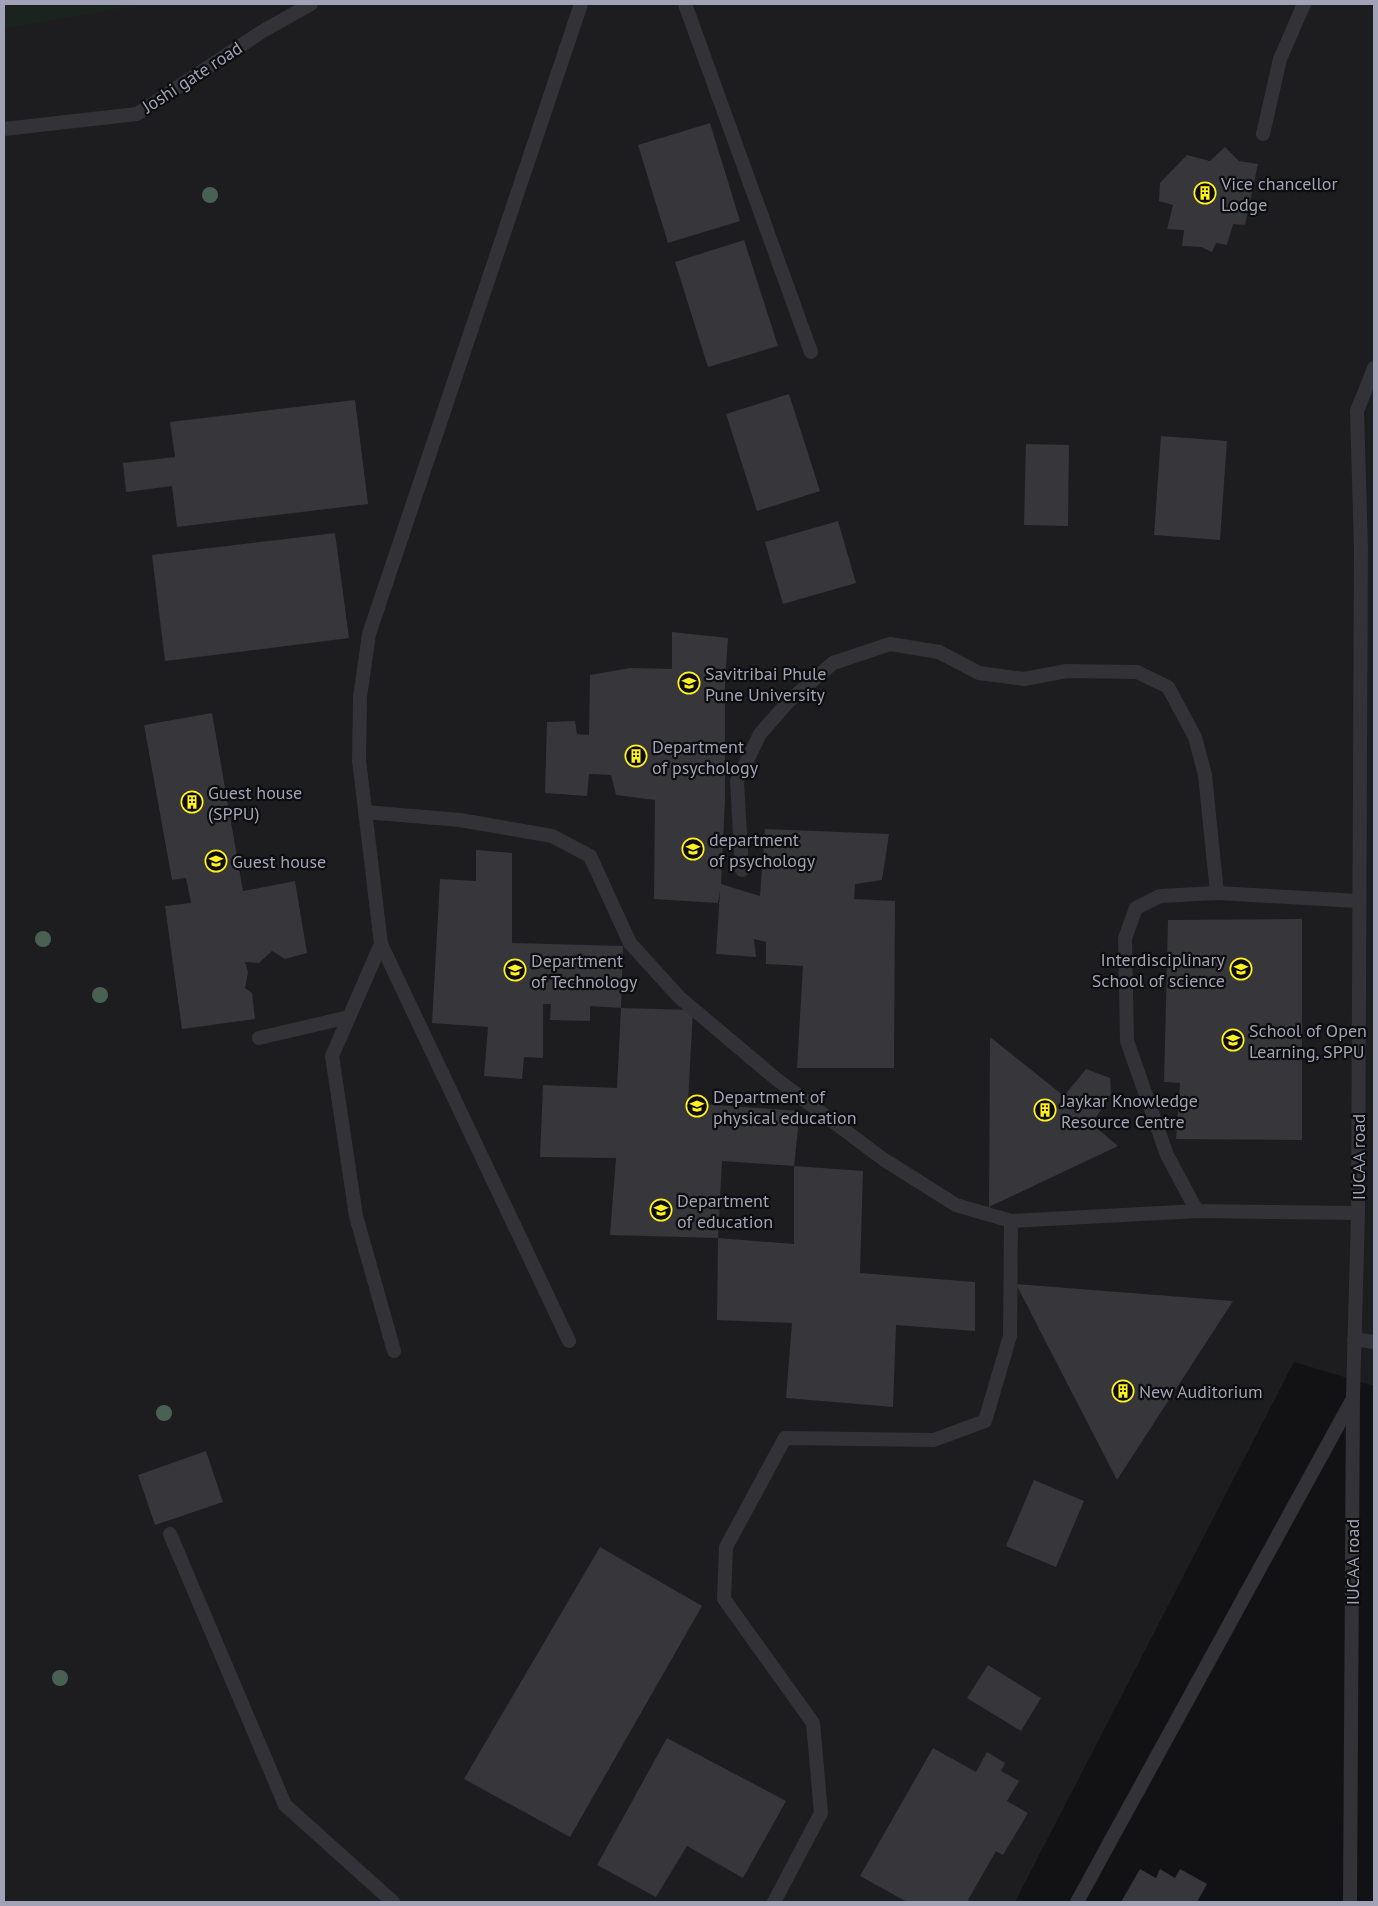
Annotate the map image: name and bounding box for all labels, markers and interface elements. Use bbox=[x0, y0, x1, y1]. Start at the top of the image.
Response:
street label: Joshi gate road bbox=[137, 36, 246, 118]
place label: Vice chancellor Lodge bbox=[1220, 172, 1338, 216]
building icon: Vice chancellor Lodge bbox=[1193, 181, 1217, 205]
place label: Savitribai Phule Pune University bbox=[705, 662, 826, 706]
school or university icon: Savitribai Phule Pune University bbox=[677, 671, 701, 695]
place label: Department of psychology bbox=[652, 735, 759, 779]
building icon: Department of psychology bbox=[624, 744, 648, 768]
place label: Guest house (SPPU) bbox=[208, 781, 302, 825]
building icon: Guest house (SPPU) bbox=[180, 790, 204, 814]
place label: department of psychology bbox=[709, 828, 816, 872]
school or university icon: department of psychology bbox=[681, 837, 705, 861]
school or university icon: Guest house bbox=[204, 849, 228, 873]
place label: Guest house bbox=[232, 850, 326, 873]
place label: Interdisciplinary School of science bbox=[1092, 948, 1226, 992]
place label: Department of Technology bbox=[531, 949, 638, 993]
school or university icon: Interdisciplinary School of science bbox=[1229, 957, 1253, 981]
school or university icon: Department of Technology bbox=[503, 958, 527, 982]
place label: School of Open Learning, SPPU bbox=[1249, 1019, 1367, 1063]
school or university icon: School of Open Learning, SPPU bbox=[1221, 1028, 1245, 1052]
place label: Department of physical education bbox=[713, 1085, 856, 1129]
place label: Jaykar Knowledge Resource Centre bbox=[1060, 1089, 1198, 1133]
school or university icon: Department of physical education bbox=[685, 1094, 709, 1118]
building icon: Jaykar Knowledge Resource Centre bbox=[1033, 1098, 1057, 1122]
street label: IUCAA road bbox=[1347, 1114, 1370, 1200]
place label: Department of education bbox=[677, 1189, 773, 1233]
school or university icon: Department of education bbox=[649, 1198, 673, 1222]
building icon: New Auditorium bbox=[1111, 1379, 1135, 1403]
place label: New Auditorium bbox=[1139, 1380, 1263, 1403]
street label: IUCAA road bbox=[1341, 1519, 1364, 1605]

